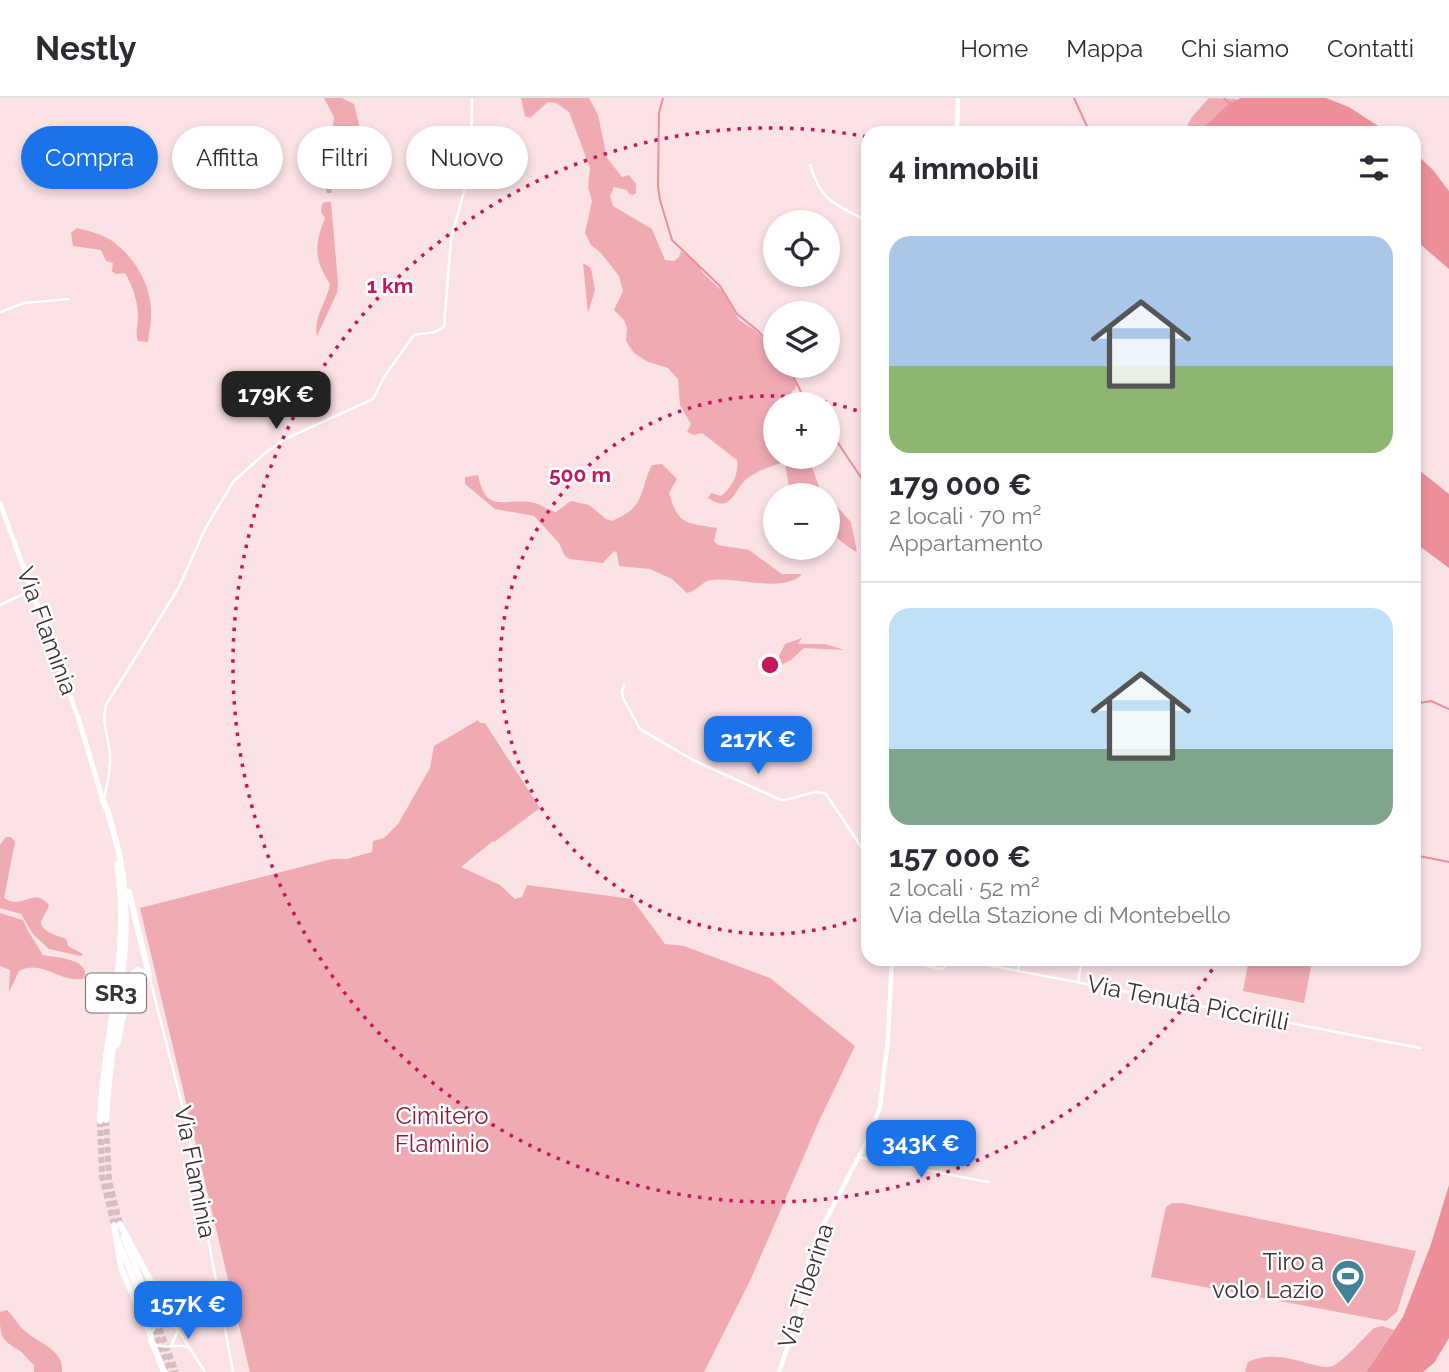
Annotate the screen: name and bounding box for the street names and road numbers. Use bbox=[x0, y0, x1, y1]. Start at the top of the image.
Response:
street label: Via Flaminia bbox=[11, 563, 84, 699]
street label: Via Tenuta Piccirilli bbox=[1085, 969, 1292, 1036]
road number: SR3 bbox=[86, 974, 146, 1012]
street label: Via Flaminia bbox=[168, 1103, 223, 1240]
street label: Via Tiberina bbox=[772, 1220, 839, 1352]

